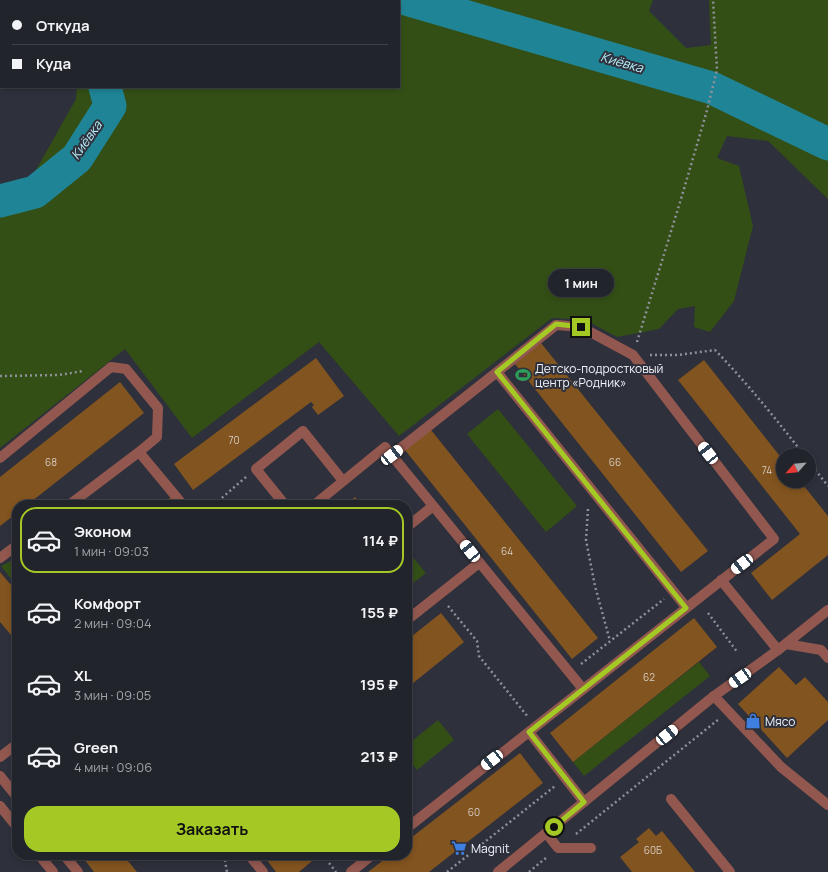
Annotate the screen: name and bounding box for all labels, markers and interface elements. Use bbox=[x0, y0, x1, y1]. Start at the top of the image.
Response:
text: Откуда bbox=[36, 15, 90, 36]
water label: Киёвка bbox=[599, 47, 646, 77]
text: Куда bbox=[36, 53, 71, 74]
water label: Киёвка bbox=[66, 116, 106, 163]
callout: 1 мин bbox=[548, 269, 614, 297]
text: 1 мин bbox=[564, 274, 598, 292]
route end bbox=[572, 318, 590, 336]
place label: Детско-подростковый центр «Родник» bbox=[535, 360, 663, 391]
sports icon: Детско-подростковый центр «Родник» bbox=[514, 366, 532, 384]
house number: 70 bbox=[228, 433, 240, 447]
car bbox=[696, 440, 720, 466]
car bbox=[379, 443, 405, 467]
north arrow bbox=[776, 448, 816, 488]
map controls bbox=[776, 448, 816, 488]
house number: 68 bbox=[45, 455, 57, 469]
house number: 66 bbox=[609, 455, 621, 469]
house number: 74 bbox=[762, 463, 772, 477]
text: Эконом bbox=[74, 521, 131, 542]
icon: car bbox=[26, 522, 62, 558]
text: 114 ₽ bbox=[362, 530, 398, 551]
car bbox=[458, 538, 482, 564]
text: 1 мин · 09:03 bbox=[74, 542, 149, 560]
house number: 64 bbox=[501, 544, 513, 558]
car bbox=[729, 552, 755, 576]
text: Комфорт bbox=[74, 593, 141, 614]
icon: car bbox=[26, 594, 62, 630]
text: 155 ₽ bbox=[361, 602, 398, 623]
text: 2 мин · 09:04 bbox=[74, 614, 152, 632]
text: XL bbox=[74, 665, 92, 686]
icon: car bbox=[26, 666, 62, 702]
car bbox=[727, 666, 753, 690]
house number: 62 bbox=[643, 670, 655, 684]
text: 195 ₽ bbox=[360, 674, 398, 695]
text: 3 мин · 09:05 bbox=[74, 686, 151, 704]
shop icon: Мясо bbox=[744, 712, 762, 730]
place label: Мясо bbox=[765, 713, 795, 730]
car bbox=[654, 723, 680, 747]
text: Green bbox=[74, 737, 118, 758]
icon: car bbox=[26, 738, 62, 774]
text: 213 ₽ bbox=[361, 746, 398, 767]
car bbox=[479, 748, 505, 772]
text: 4 мин · 09:06 bbox=[74, 758, 152, 776]
house number: 60 bbox=[468, 805, 480, 819]
button: Заказать bbox=[24, 806, 400, 852]
route start bbox=[545, 818, 563, 836]
supermarket icon: Magnit bbox=[450, 839, 468, 857]
place label: Magnit bbox=[471, 840, 510, 857]
house number: 60Б bbox=[644, 843, 662, 857]

